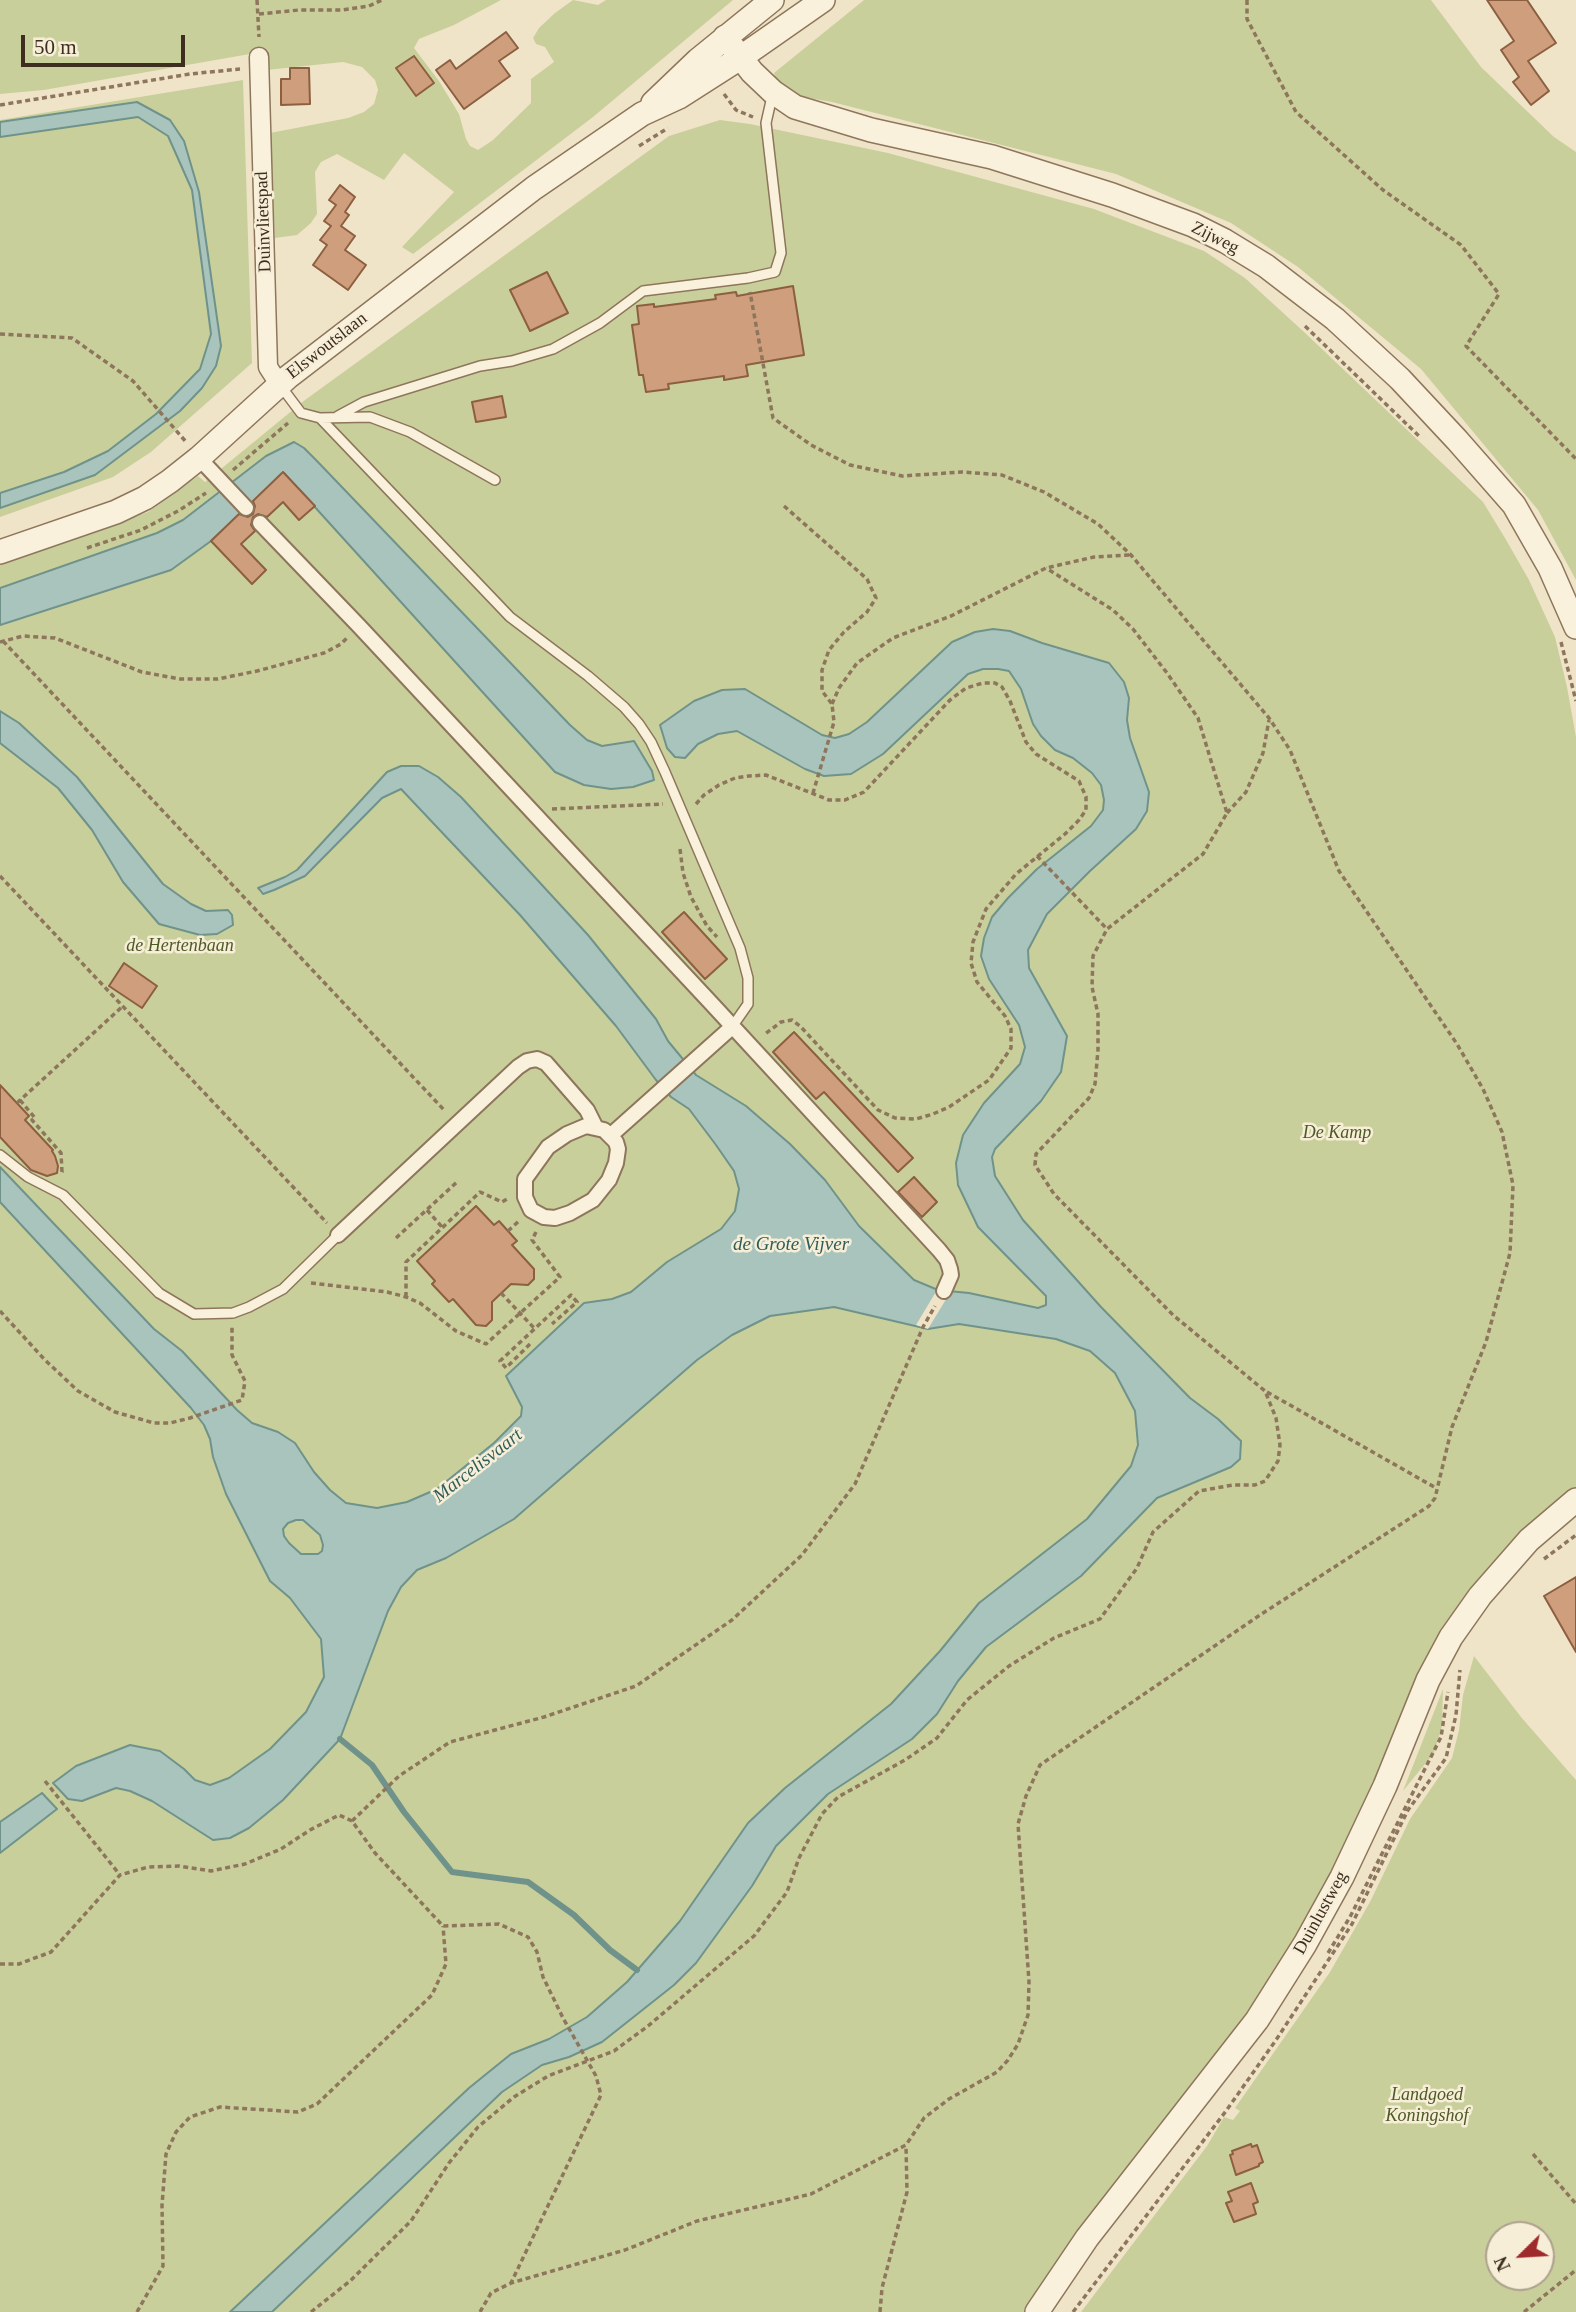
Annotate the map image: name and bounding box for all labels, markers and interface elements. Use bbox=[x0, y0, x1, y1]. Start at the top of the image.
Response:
scale bar bbox=[24, 21, 189, 65]
text: 50 m bbox=[34, 35, 77, 59]
street label: Duinvlietspad bbox=[251, 171, 277, 273]
street label: Zijweg bbox=[1187, 217, 1243, 259]
street label: Elswoutslaan bbox=[283, 308, 371, 384]
park label: de Hertenbaan bbox=[126, 935, 234, 957]
park label: De Kamp bbox=[1303, 1122, 1371, 1144]
water label: de Grote Vijver bbox=[733, 1234, 849, 1256]
water label: Marcelisvaart bbox=[429, 1424, 527, 1508]
street label: Duinlustweg bbox=[1289, 1868, 1353, 1958]
park label: Landgoed Koningshof bbox=[1385, 2084, 1469, 2126]
north arrow bbox=[1485, 2221, 1555, 2291]
text: N bbox=[1490, 2253, 1515, 2274]

